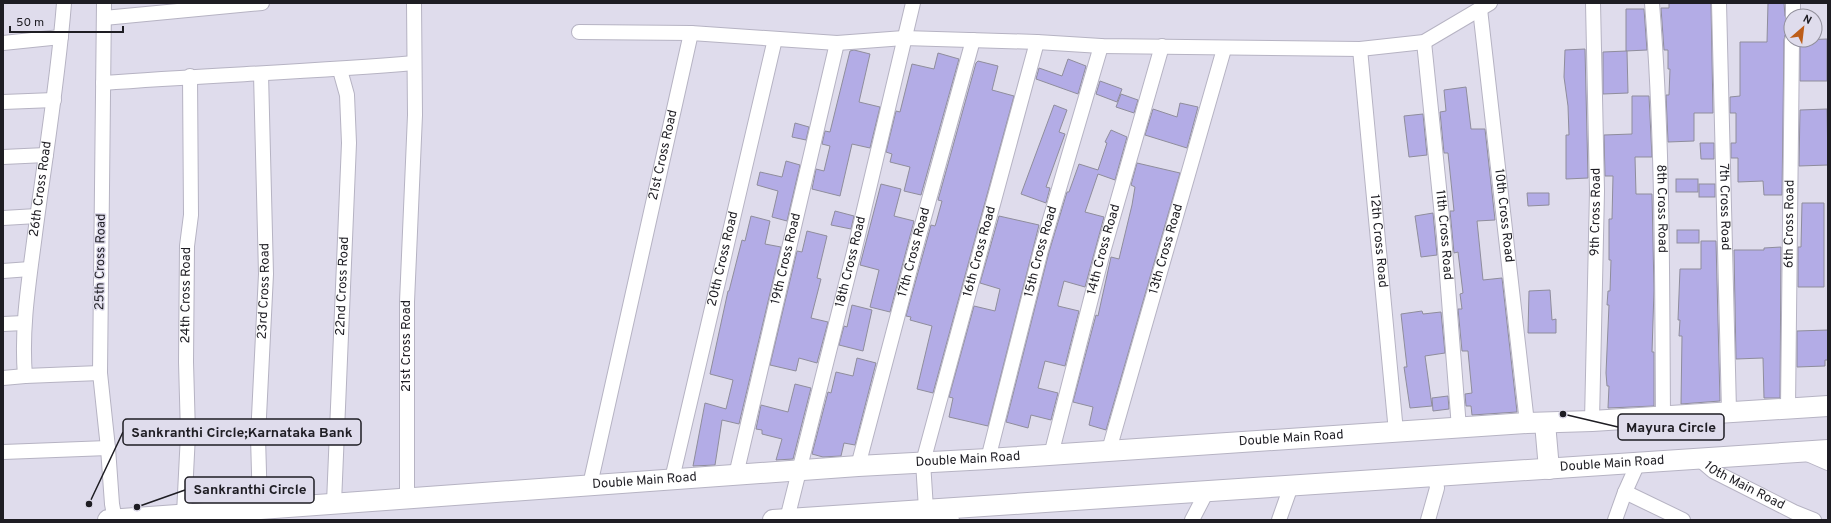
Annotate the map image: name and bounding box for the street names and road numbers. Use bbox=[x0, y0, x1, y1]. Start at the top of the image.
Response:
street label: 21st Cross Road bbox=[646, 108, 682, 202]
street label: 26th Cross Road bbox=[27, 140, 56, 238]
street label: 7th Cross Road bbox=[1715, 163, 1733, 251]
street label: 8th Cross Road bbox=[1652, 164, 1670, 253]
street label: 10th Cross Road bbox=[1490, 168, 1517, 263]
street label: 9th Cross Road bbox=[1588, 168, 1605, 256]
street label: 6th Cross Road bbox=[1782, 180, 1798, 268]
street label: 11th Cross Road bbox=[1431, 189, 1455, 281]
street label: 12th Cross Road bbox=[1366, 194, 1390, 288]
street label: 13th Cross Road bbox=[1146, 202, 1187, 296]
street label: 14th Cross Road bbox=[1084, 203, 1124, 297]
street label: 15th Cross Road bbox=[1021, 204, 1061, 299]
street label: 16th Cross Road bbox=[960, 205, 1000, 299]
street label: 17th Cross Road bbox=[895, 206, 934, 299]
street label: 20th Cross Road bbox=[705, 210, 742, 308]
street label: 19th Cross Road bbox=[768, 212, 805, 306]
street label: 25th Cross Road bbox=[92, 214, 110, 310]
street label: 18th Cross Road bbox=[832, 215, 870, 309]
street label: 22nd Cross Road bbox=[333, 236, 353, 336]
street label: 23rd Cross Road bbox=[255, 243, 274, 340]
street label: 24th Cross Road bbox=[178, 247, 195, 344]
street label: 21st Cross Road bbox=[399, 300, 415, 392]
street label: Double Main Road bbox=[1238, 427, 1344, 450]
street label: Double Main Road bbox=[915, 449, 1021, 471]
street label: Double Main Road bbox=[1559, 453, 1665, 476]
street label: 10th Main Road bbox=[1700, 458, 1787, 514]
street label: Double Main Road bbox=[592, 470, 697, 493]

